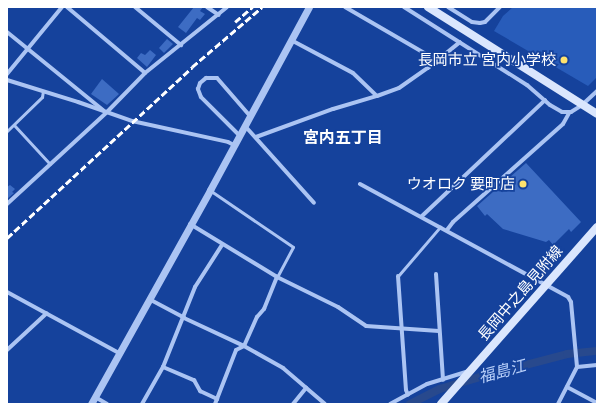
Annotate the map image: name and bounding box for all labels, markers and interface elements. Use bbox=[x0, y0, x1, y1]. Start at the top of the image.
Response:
place label: 長岡市立 宮内小学校 bbox=[418, 51, 556, 69]
marker: 長岡市立 宮内小学校 bbox=[559, 55, 569, 65]
district label: 宮内五丁目 bbox=[303, 127, 383, 147]
place label: ウオロク 要町店 bbox=[407, 175, 515, 193]
marker: ウオロク 要町店 bbox=[518, 179, 528, 189]
street label: 長岡中之島見附線 bbox=[474, 242, 566, 344]
water label: 福島江 bbox=[476, 356, 528, 386]

